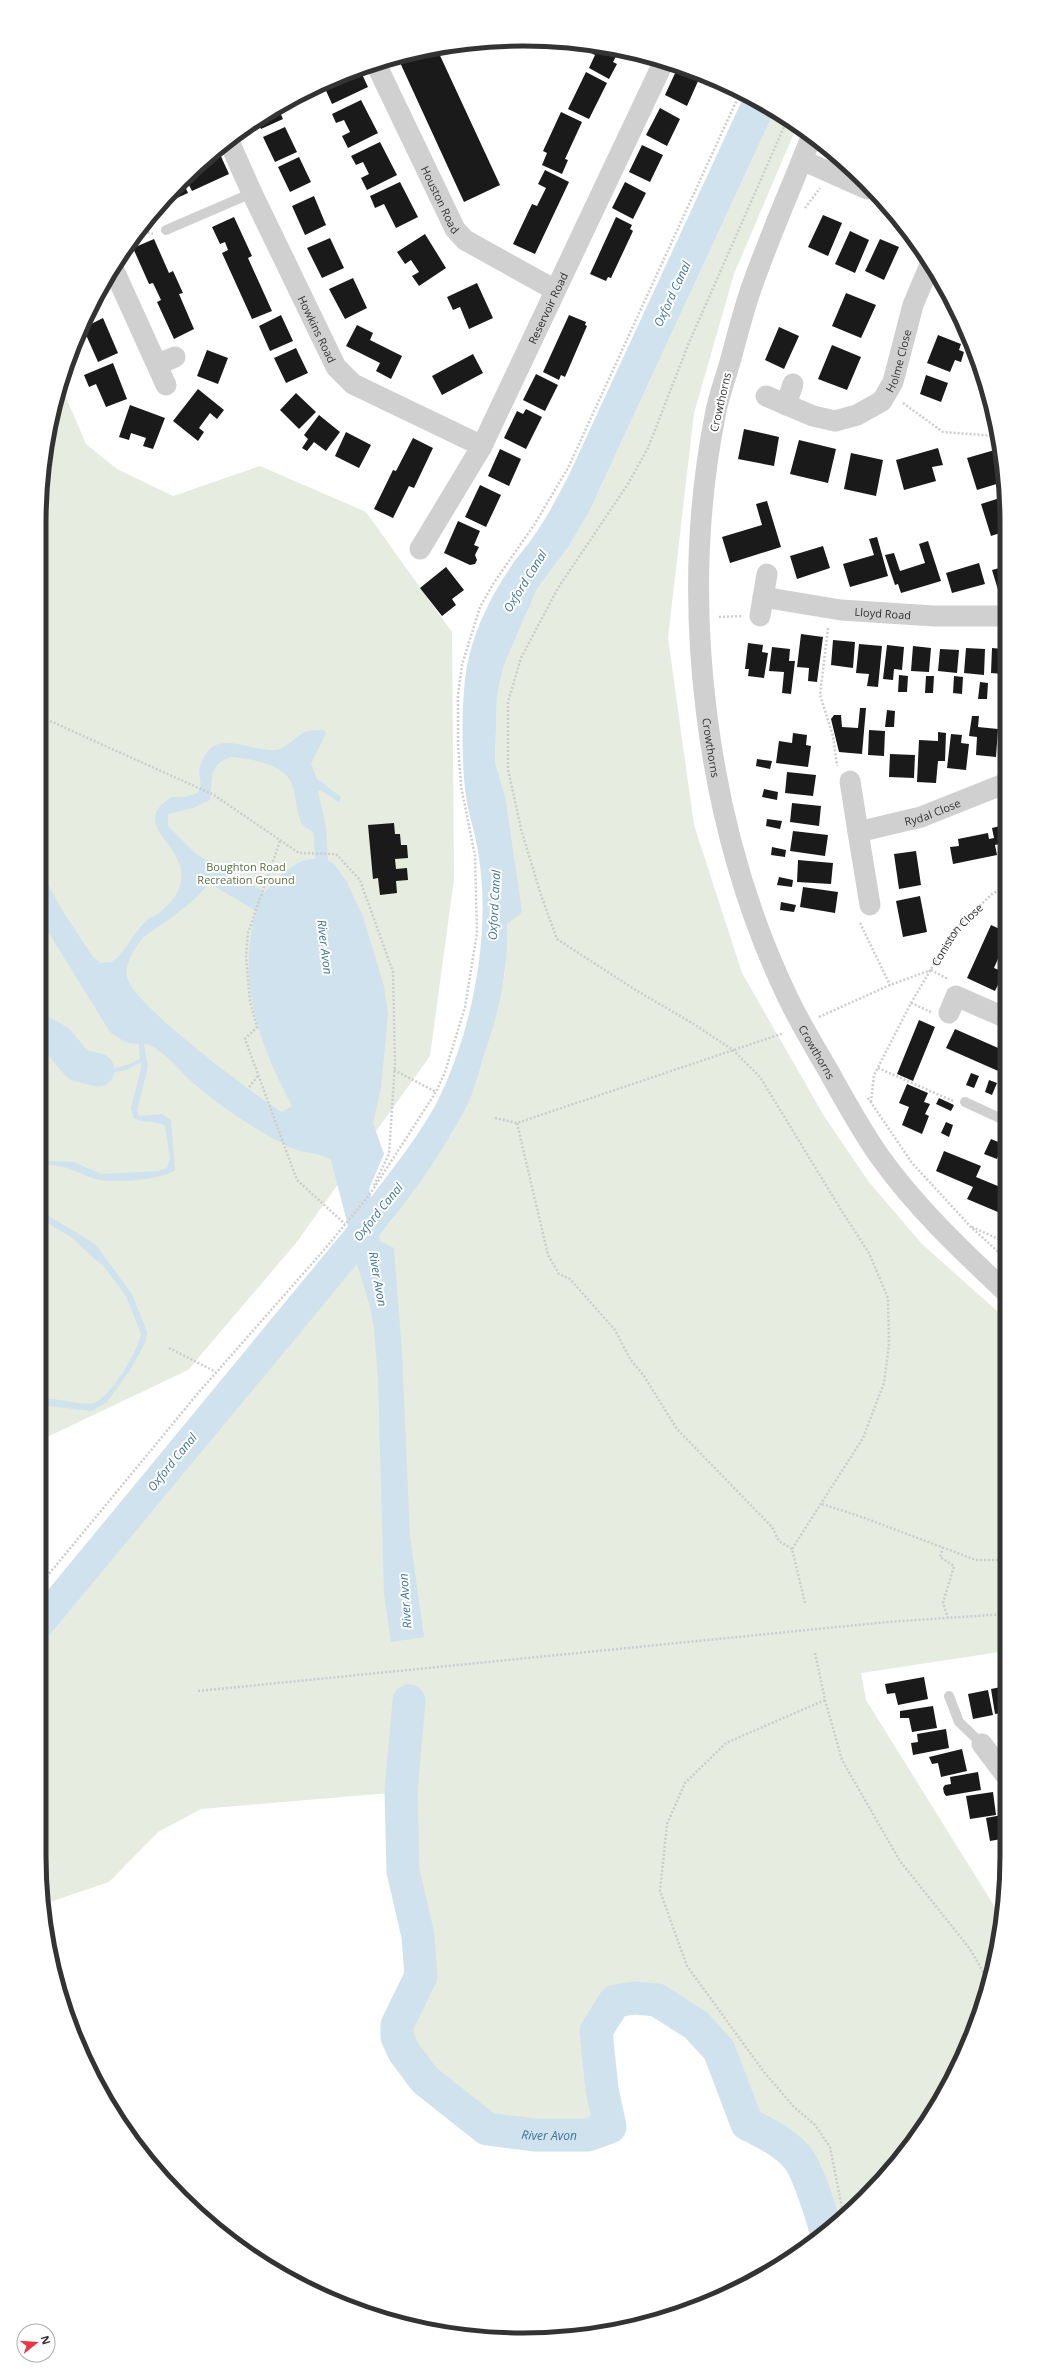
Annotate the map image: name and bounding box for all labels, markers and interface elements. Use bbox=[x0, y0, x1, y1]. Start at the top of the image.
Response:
street label: Houston Road bbox=[418, 163, 463, 237]
water label: Oxford Canal bbox=[649, 258, 695, 329]
street label: Reservoir Road bbox=[524, 270, 571, 346]
street label: Howkins Road bbox=[295, 293, 340, 365]
street label: Holme Close bbox=[881, 328, 914, 395]
street label: Crowthorns bbox=[706, 371, 734, 433]
water label: Oxford Canal bbox=[499, 546, 551, 615]
street label: Lloyd Road bbox=[854, 603, 912, 622]
street label: Crowthorns bbox=[700, 717, 724, 779]
street label: Rydal Close bbox=[903, 795, 962, 828]
park label: Boughton Road Recreation Ground bbox=[197, 859, 295, 887]
water label: Oxford Canal bbox=[484, 869, 504, 941]
street label: Coniston Close bbox=[927, 900, 986, 968]
water label: River Avon bbox=[313, 919, 337, 976]
street label: Crowthorns bbox=[796, 1022, 839, 1082]
water label: Oxford Canal bbox=[349, 1179, 407, 1245]
water label: River Avon bbox=[365, 1250, 391, 1308]
water label: Oxford Canal bbox=[143, 1429, 201, 1495]
water label: River Avon bbox=[395, 1573, 415, 1629]
water label: River Avon bbox=[521, 2125, 577, 2144]
north arrow bbox=[16, 2323, 56, 2363]
text: N bbox=[38, 2333, 55, 2346]

